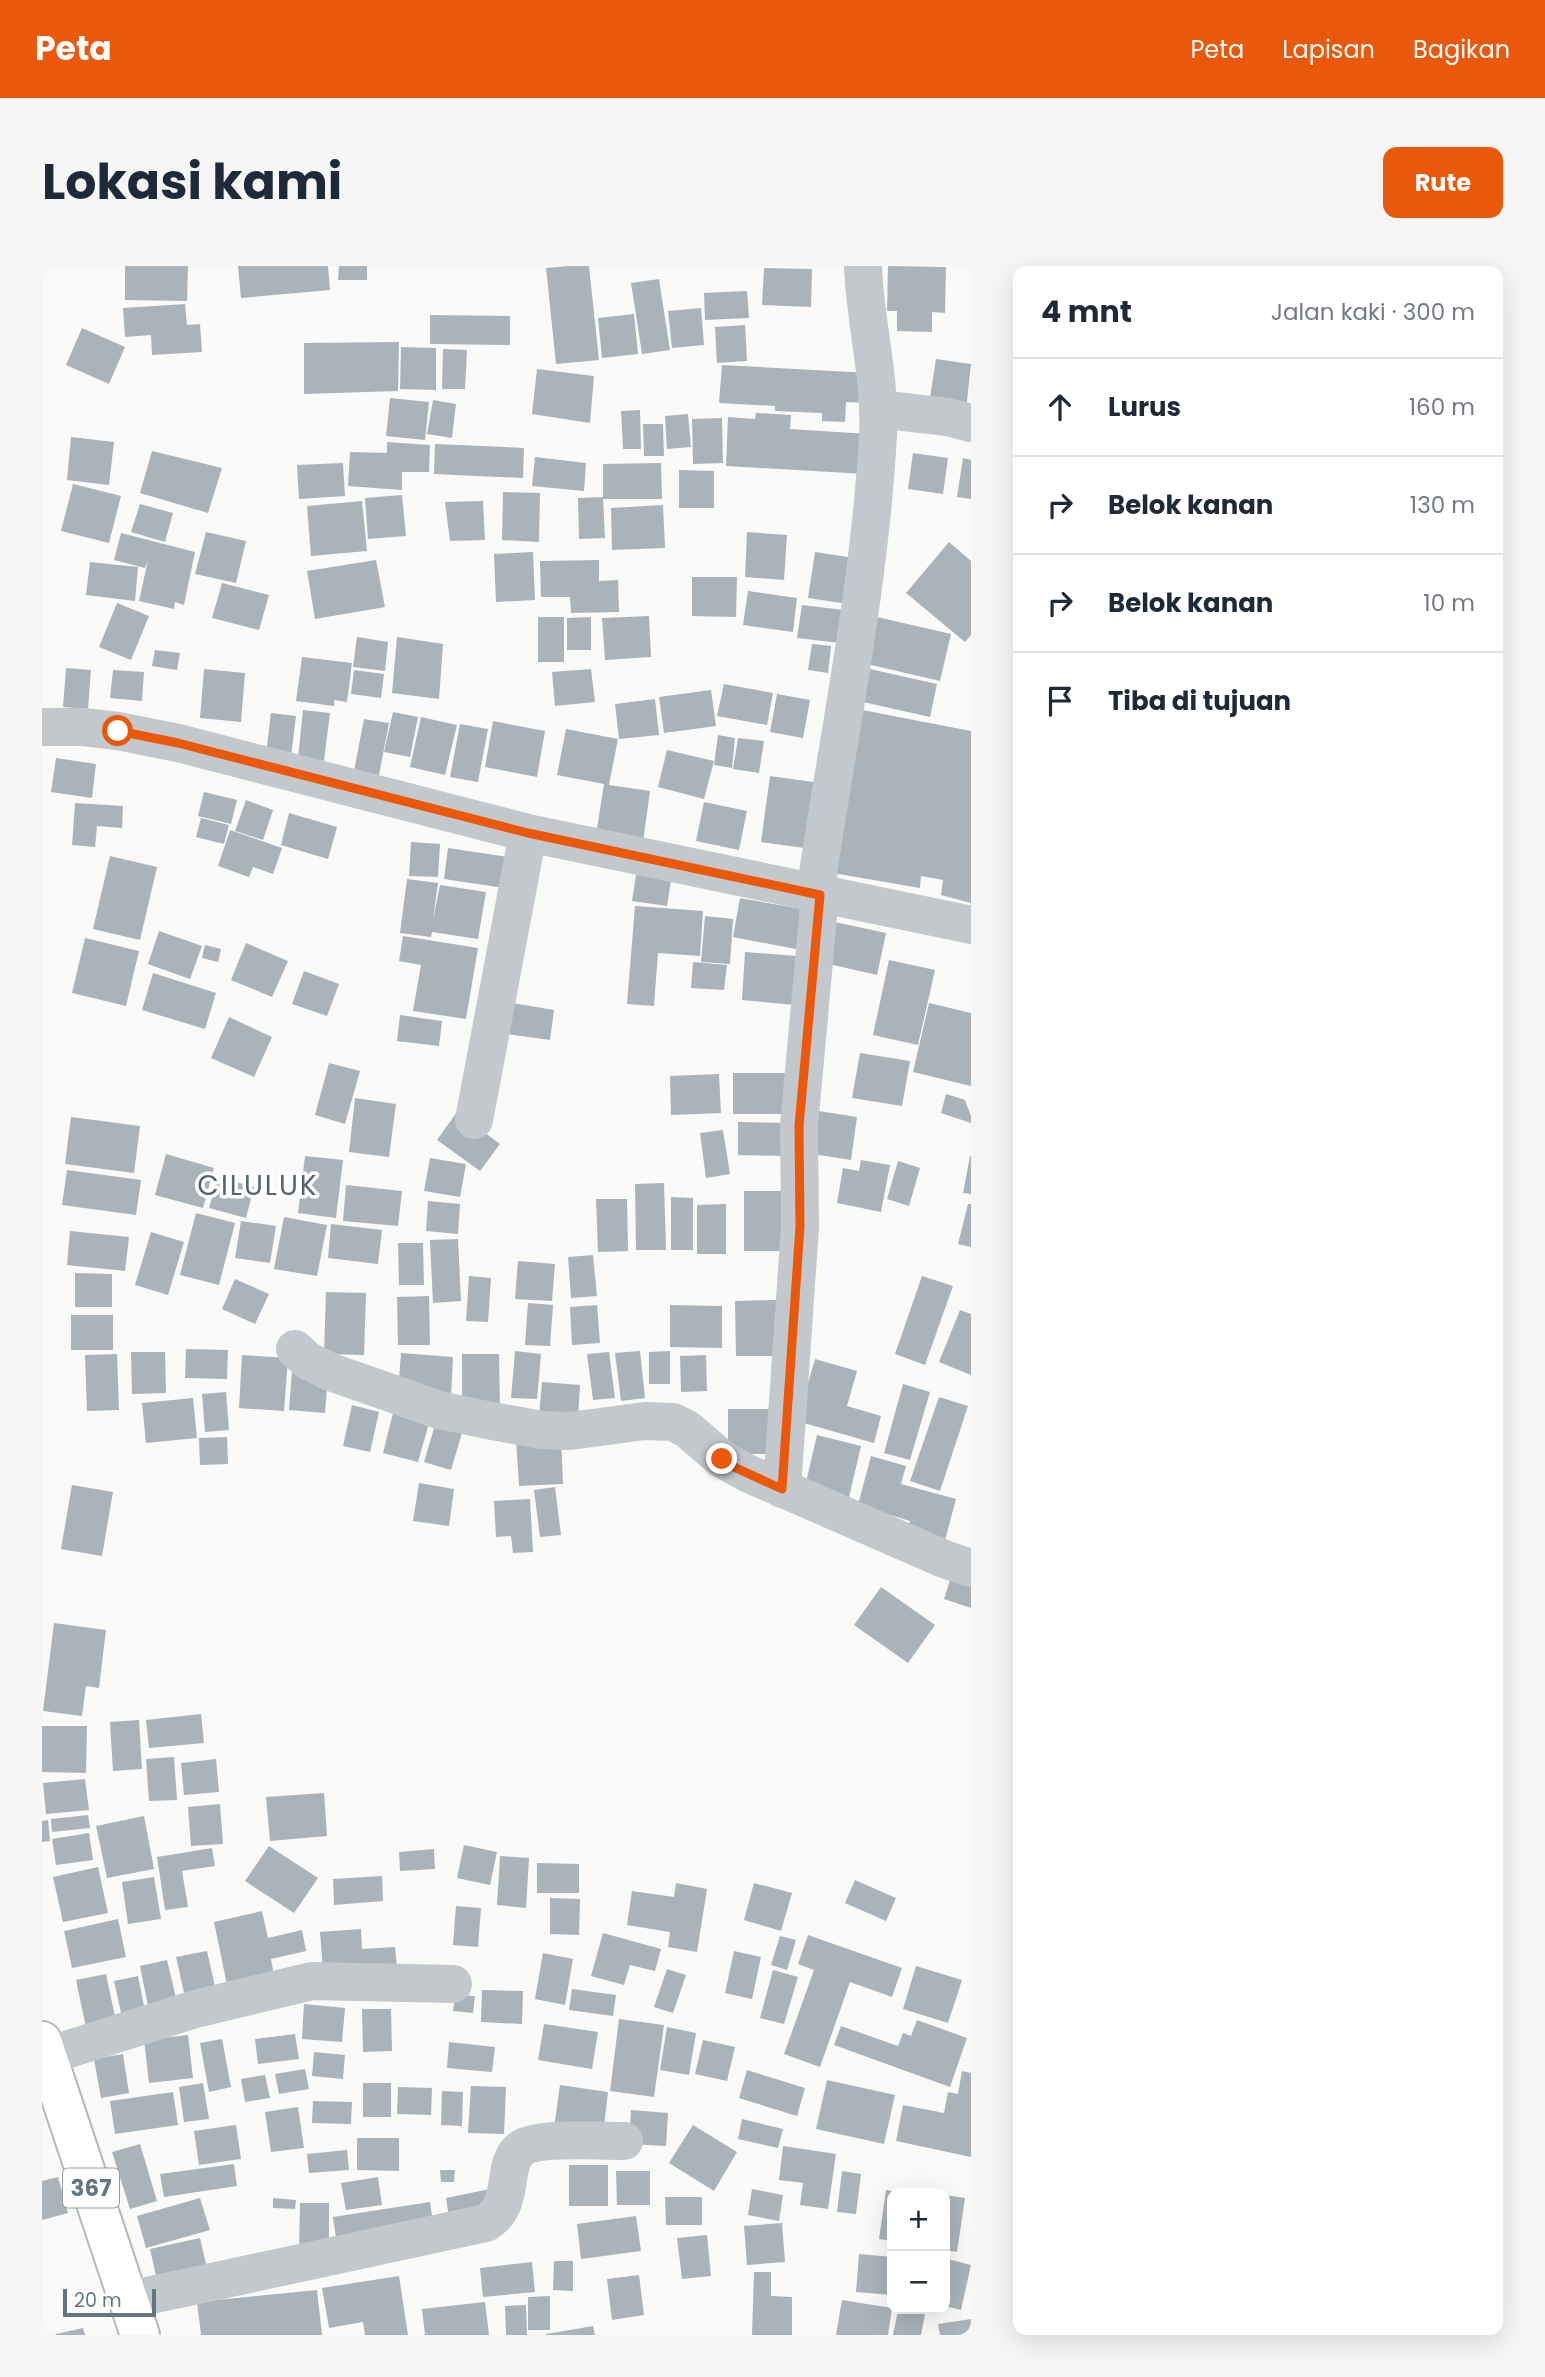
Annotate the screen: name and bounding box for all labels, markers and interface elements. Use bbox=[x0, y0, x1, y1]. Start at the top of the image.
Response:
text: Peta bbox=[35, 25, 112, 72]
text: Peta bbox=[1190, 33, 1244, 66]
text: Lapisan bbox=[1282, 33, 1375, 66]
text: Bagikan bbox=[1413, 33, 1510, 66]
button: Rute bbox=[1383, 147, 1503, 218]
text: Lokasi kami bbox=[42, 148, 342, 216]
text: 4 mnt bbox=[1041, 290, 1132, 333]
text: Jalan kaki · 300 m bbox=[1271, 296, 1475, 328]
icon: ahead bbox=[1041, 388, 1079, 426]
text: Lurus bbox=[1108, 389, 1181, 425]
text: 160 m bbox=[1409, 391, 1475, 423]
icon: right bbox=[1041, 486, 1079, 524]
text: Belok kanan bbox=[1108, 487, 1273, 523]
text: 130 m bbox=[1410, 489, 1475, 521]
icon: right bbox=[1041, 584, 1079, 622]
text: Belok kanan bbox=[1108, 585, 1273, 621]
text: 10 m bbox=[1423, 587, 1475, 619]
icon: arrive bbox=[1041, 682, 1079, 720]
text: Tiba di tujuan bbox=[1108, 683, 1291, 719]
route start bbox=[102, 715, 133, 746]
district label: CILULUK bbox=[197, 1166, 319, 1205]
route end bbox=[706, 1443, 737, 1474]
road number: 367 bbox=[63, 2168, 119, 2207]
map controls bbox=[887, 2188, 950, 2314]
button: + bbox=[887, 2188, 950, 2251]
button: − bbox=[887, 2251, 950, 2314]
scale bar bbox=[63, 2286, 156, 2318]
text: 20 m bbox=[74, 2287, 122, 2314]

